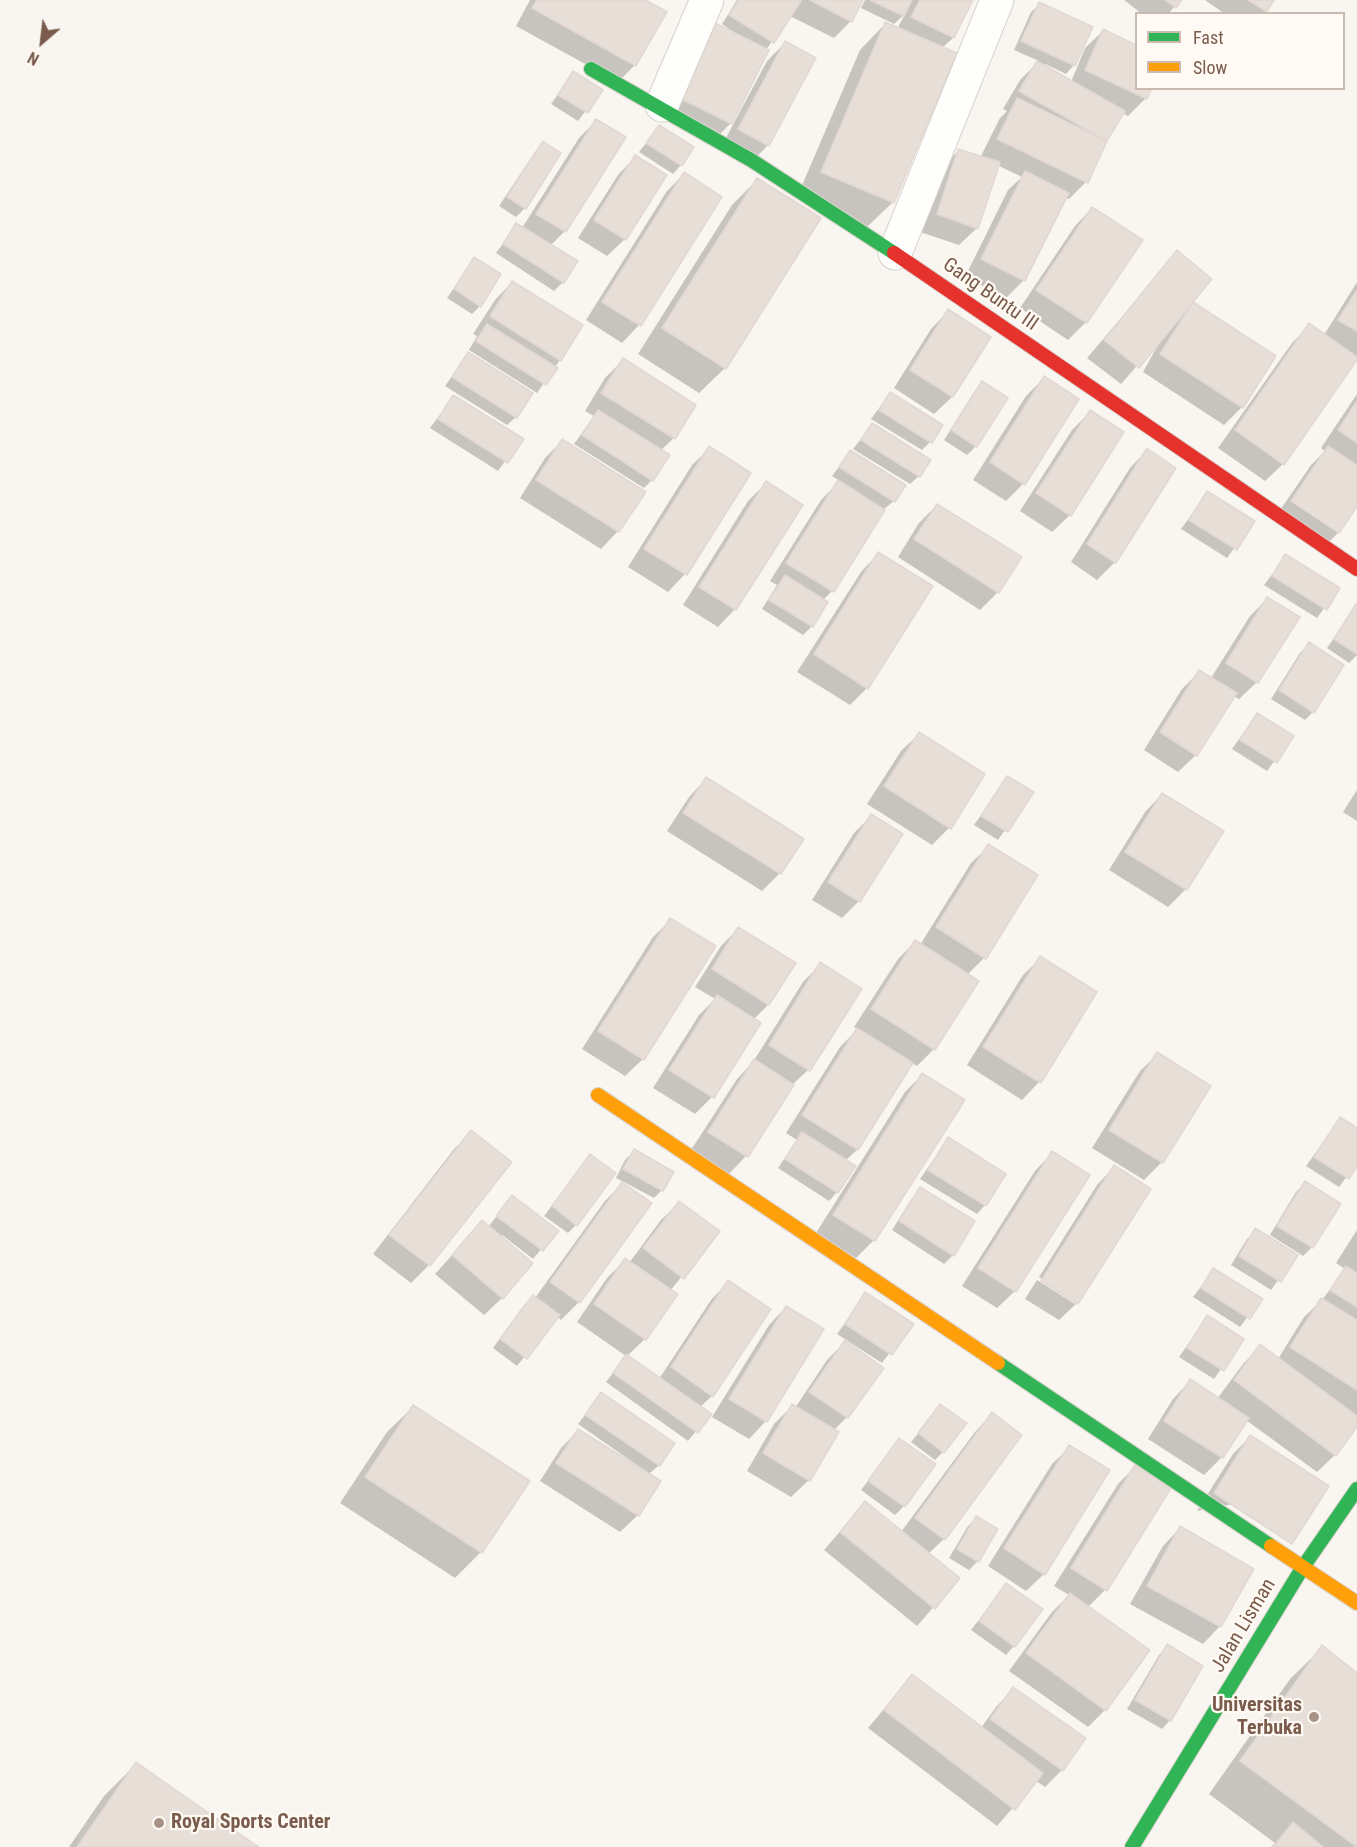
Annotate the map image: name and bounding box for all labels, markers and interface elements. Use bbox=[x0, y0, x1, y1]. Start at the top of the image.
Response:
north arrow bbox=[12, 12, 72, 72]
legend bbox=[1135, 12, 1345, 90]
text: Fast bbox=[1193, 27, 1224, 48]
text: N bbox=[25, 48, 42, 69]
text: Slow bbox=[1193, 57, 1227, 78]
street label: Gang Buntu III bbox=[938, 253, 1042, 337]
street label: Jalan Lisman bbox=[1207, 1575, 1281, 1677]
place label: Universitas Terbuka bbox=[1212, 1694, 1302, 1741]
marker: Universitas Terbuka bbox=[1307, 1710, 1321, 1724]
place label: Royal Sports Center bbox=[171, 1811, 330, 1835]
marker: Royal Sports Center bbox=[152, 1816, 166, 1830]

